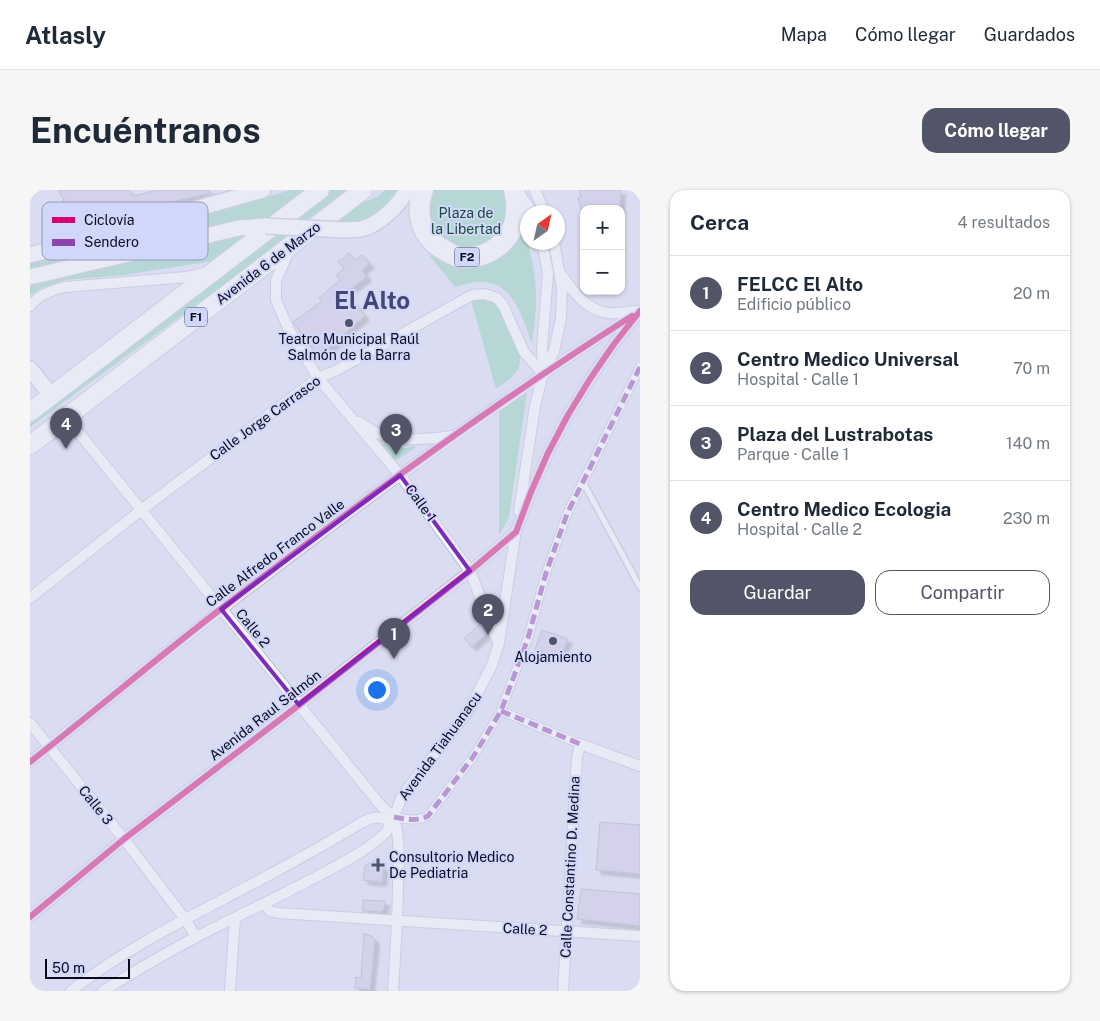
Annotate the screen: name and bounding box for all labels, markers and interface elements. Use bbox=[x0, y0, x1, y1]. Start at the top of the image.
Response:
text: Atlasly bbox=[25, 21, 106, 49]
text: Mapa bbox=[781, 24, 827, 45]
text: Cómo llegar bbox=[855, 24, 956, 45]
text: Guardados bbox=[984, 24, 1075, 45]
button: Cómo llegar bbox=[922, 108, 1070, 153]
text: Encuéntranos bbox=[30, 110, 261, 151]
legend bbox=[42, 202, 208, 260]
park label: Plaza de la Libertad bbox=[431, 205, 501, 237]
north arrow bbox=[520, 205, 565, 250]
map controls bbox=[580, 205, 625, 295]
button: + bbox=[580, 205, 625, 250]
text: Cerca bbox=[690, 210, 749, 235]
text: Ciclovía bbox=[84, 212, 134, 228]
text: 4 resultados bbox=[958, 213, 1050, 232]
street label: Avenida 6 de Marzo bbox=[213, 218, 324, 308]
text: Sendero bbox=[84, 234, 139, 250]
road number: F2 bbox=[454, 248, 480, 266]
button: − bbox=[580, 250, 625, 295]
text: FELCC El Alto bbox=[737, 273, 863, 295]
text: 1 bbox=[703, 284, 709, 303]
text: 20 m bbox=[1013, 284, 1050, 303]
district label: El Alto bbox=[334, 286, 410, 314]
text: Edificio público bbox=[737, 295, 851, 314]
road number: F1 bbox=[185, 308, 207, 326]
marker: Teatro Municipal Raúl Salmón de la Barra bbox=[343, 317, 355, 329]
place label: Teatro Municipal Raúl Salmón de la Barra bbox=[278, 331, 420, 363]
text: Centro Medico Universal bbox=[737, 348, 959, 370]
text: 2 bbox=[701, 359, 711, 378]
text: 70 m bbox=[1013, 359, 1050, 378]
text: Hospital · Calle 1 bbox=[737, 370, 859, 389]
street label: Calle Jorge Carrasco bbox=[206, 372, 324, 464]
pin: 4 bbox=[50, 408, 82, 449]
pin: 3 bbox=[380, 414, 412, 455]
text: Plaza del Lustrabotas bbox=[737, 423, 933, 445]
text: 3 bbox=[701, 434, 711, 453]
text: 140 m bbox=[1006, 434, 1050, 453]
text: Parque · Calle 1 bbox=[737, 445, 849, 464]
street label: Calle 1 bbox=[402, 481, 440, 525]
street label: Calle Alfredo Franco Valle bbox=[203, 496, 347, 610]
text: Centro Medico Ecologia bbox=[737, 498, 951, 520]
text: 4 bbox=[701, 509, 711, 528]
text: 230 m bbox=[1003, 509, 1050, 528]
text: Hospital · Calle 2 bbox=[737, 520, 862, 539]
button: Guardar bbox=[690, 570, 865, 615]
button: Compartir bbox=[875, 570, 1050, 615]
pin: 2 bbox=[472, 594, 504, 635]
street label: Calle 2 bbox=[233, 606, 273, 650]
pin: 1 bbox=[378, 618, 410, 659]
marker: Alojamiento bbox=[547, 635, 559, 647]
place label: Alojamiento bbox=[514, 649, 592, 665]
street label: Avenida Raul Salmón bbox=[206, 666, 324, 764]
your location bbox=[364, 677, 390, 703]
street label: Avenida Tiahuanacu bbox=[395, 689, 485, 803]
street label: Calle Constantino D. Medina bbox=[557, 776, 583, 958]
street label: Calle 3 bbox=[76, 782, 117, 828]
place label: Consultorio Medico De Pediatria bbox=[389, 849, 515, 881]
marker: Consultorio Medico De Pediatria bbox=[371, 858, 385, 872]
street label: Calle 2 bbox=[502, 920, 548, 938]
scale bar bbox=[45, 956, 130, 979]
text: 50 m bbox=[52, 960, 85, 976]

